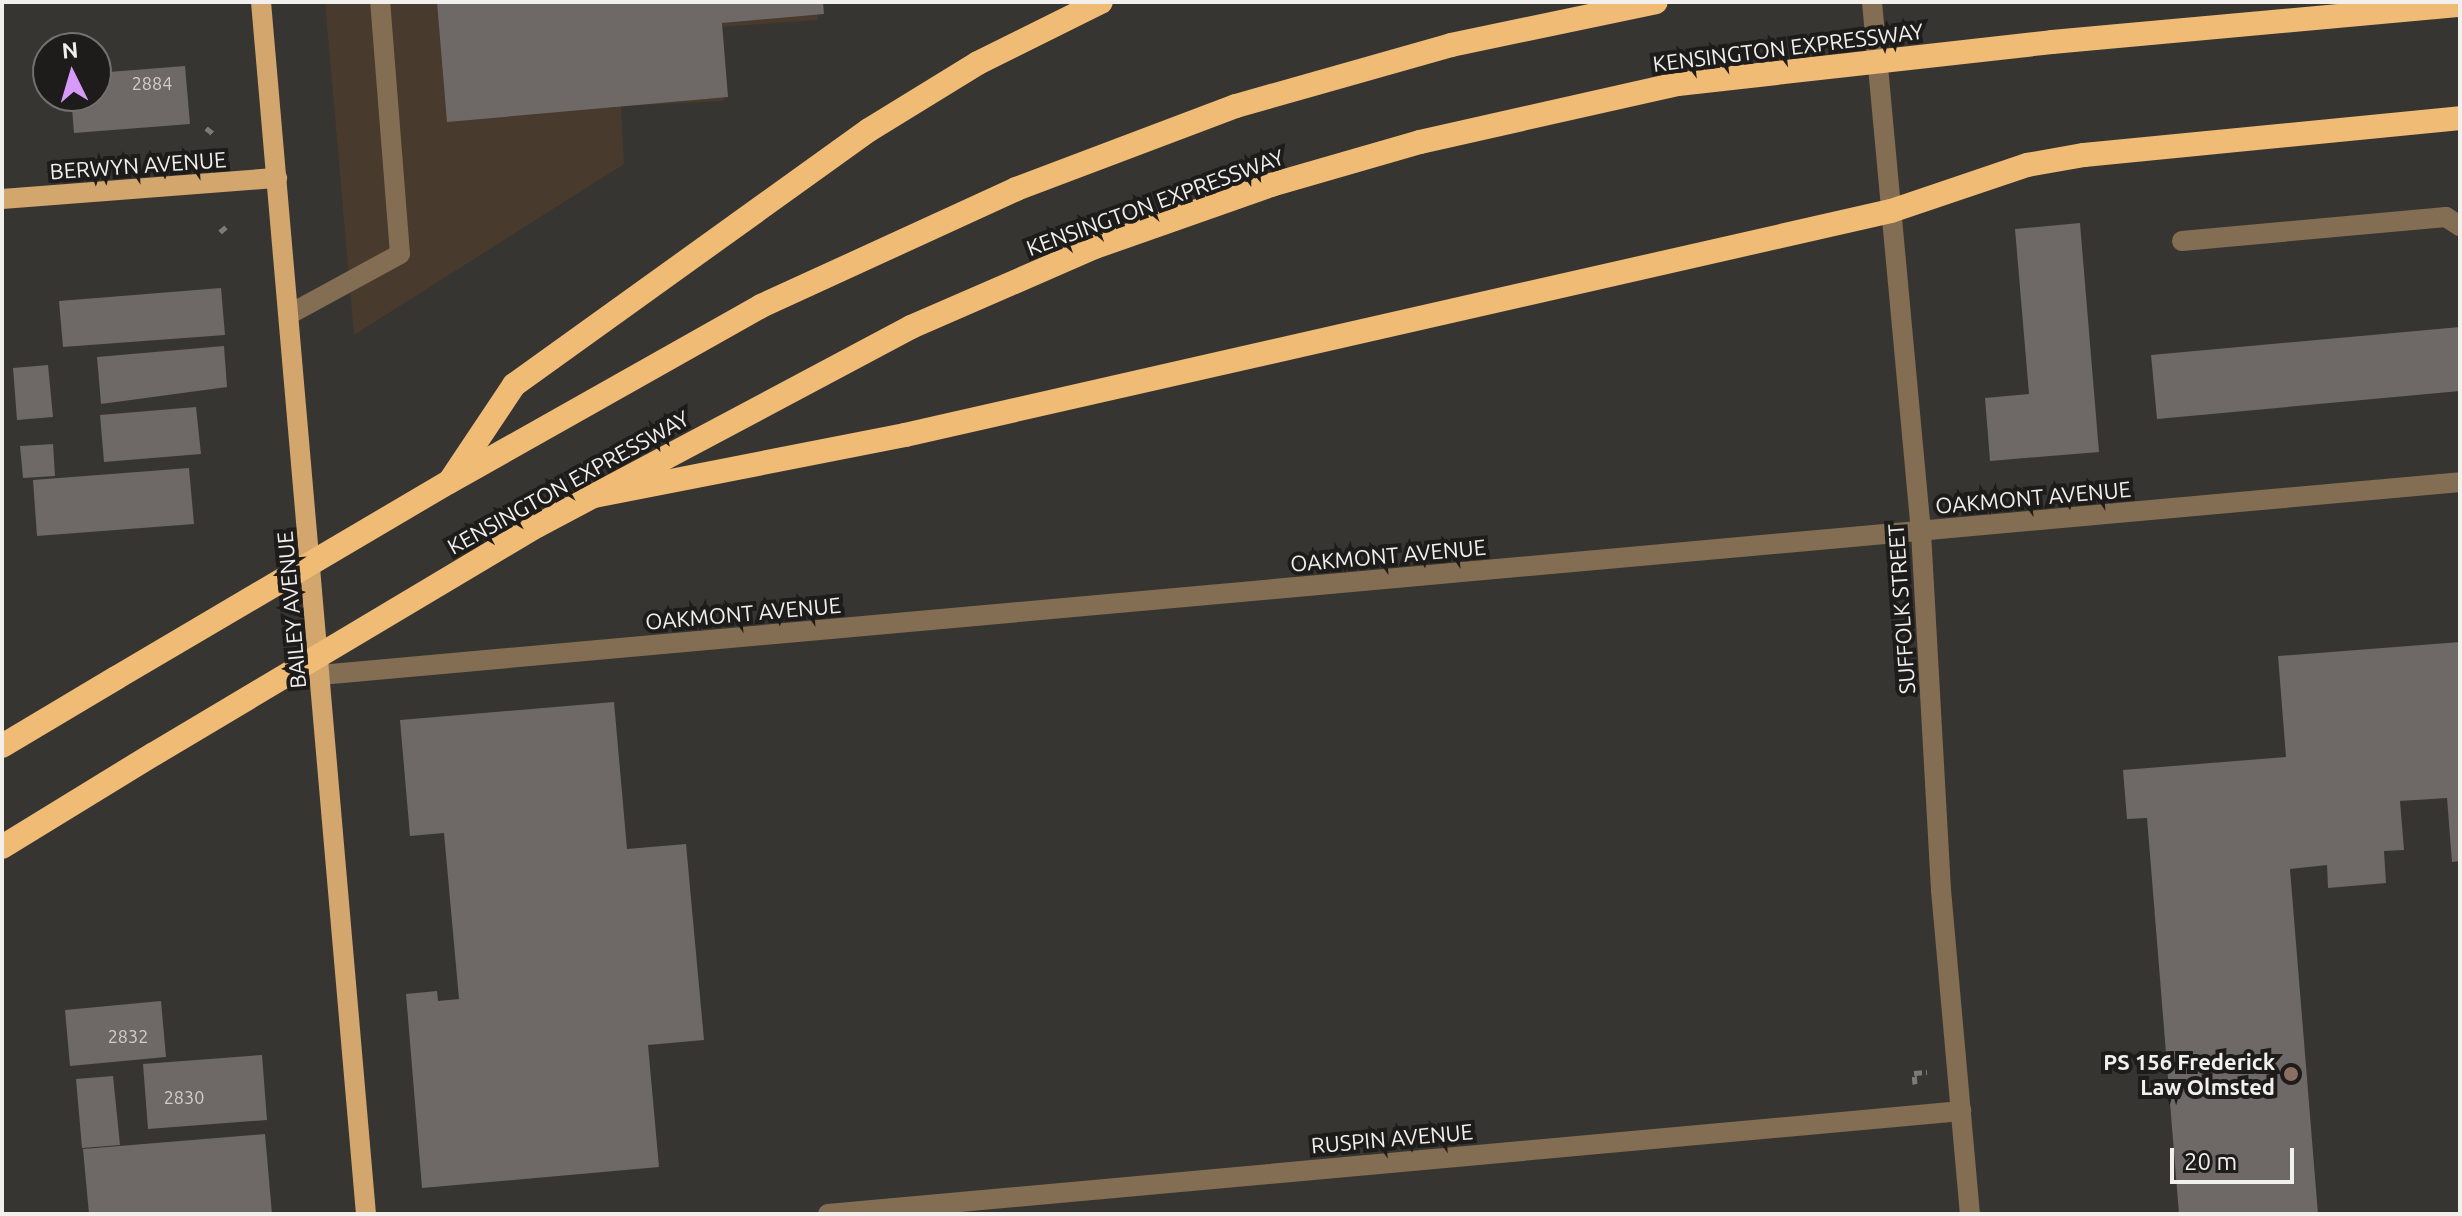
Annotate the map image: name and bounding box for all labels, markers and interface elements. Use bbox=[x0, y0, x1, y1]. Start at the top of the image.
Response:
street label: KENSINGTON EXPRESSWAY bbox=[1651, 17, 1925, 77]
north arrow bbox=[32, 32, 112, 112]
text: N bbox=[61, 36, 79, 63]
house number: 2884 bbox=[132, 72, 172, 94]
street label: KENSINGTON EXPRESSWAY bbox=[1023, 143, 1287, 261]
street label: BERWYN AVENUE bbox=[49, 146, 227, 184]
street label: KENSINGTON EXPRESSWAY bbox=[443, 404, 693, 560]
street label: OAKMONT AVENUE bbox=[1934, 475, 2132, 519]
street label: SUFFOLK STREET bbox=[1882, 523, 1920, 695]
street label: BAILEY AVENUE bbox=[271, 530, 311, 690]
street label: OAKMONT AVENUE bbox=[1289, 533, 1487, 577]
street label: OAKMONT AVENUE bbox=[644, 591, 842, 635]
house number: 2832 bbox=[108, 1025, 148, 1047]
place label: PS 156 Frederick Law Olmsted bbox=[2103, 1048, 2275, 1100]
marker: PS 156 Frederick Law Olmsted bbox=[2282, 1065, 2300, 1083]
house number: 2830 bbox=[164, 1086, 204, 1108]
street label: RUSPIN AVENUE bbox=[1310, 1118, 1474, 1158]
scale bar bbox=[2174, 1132, 2298, 1182]
text: 20 m bbox=[2184, 1148, 2237, 1175]

